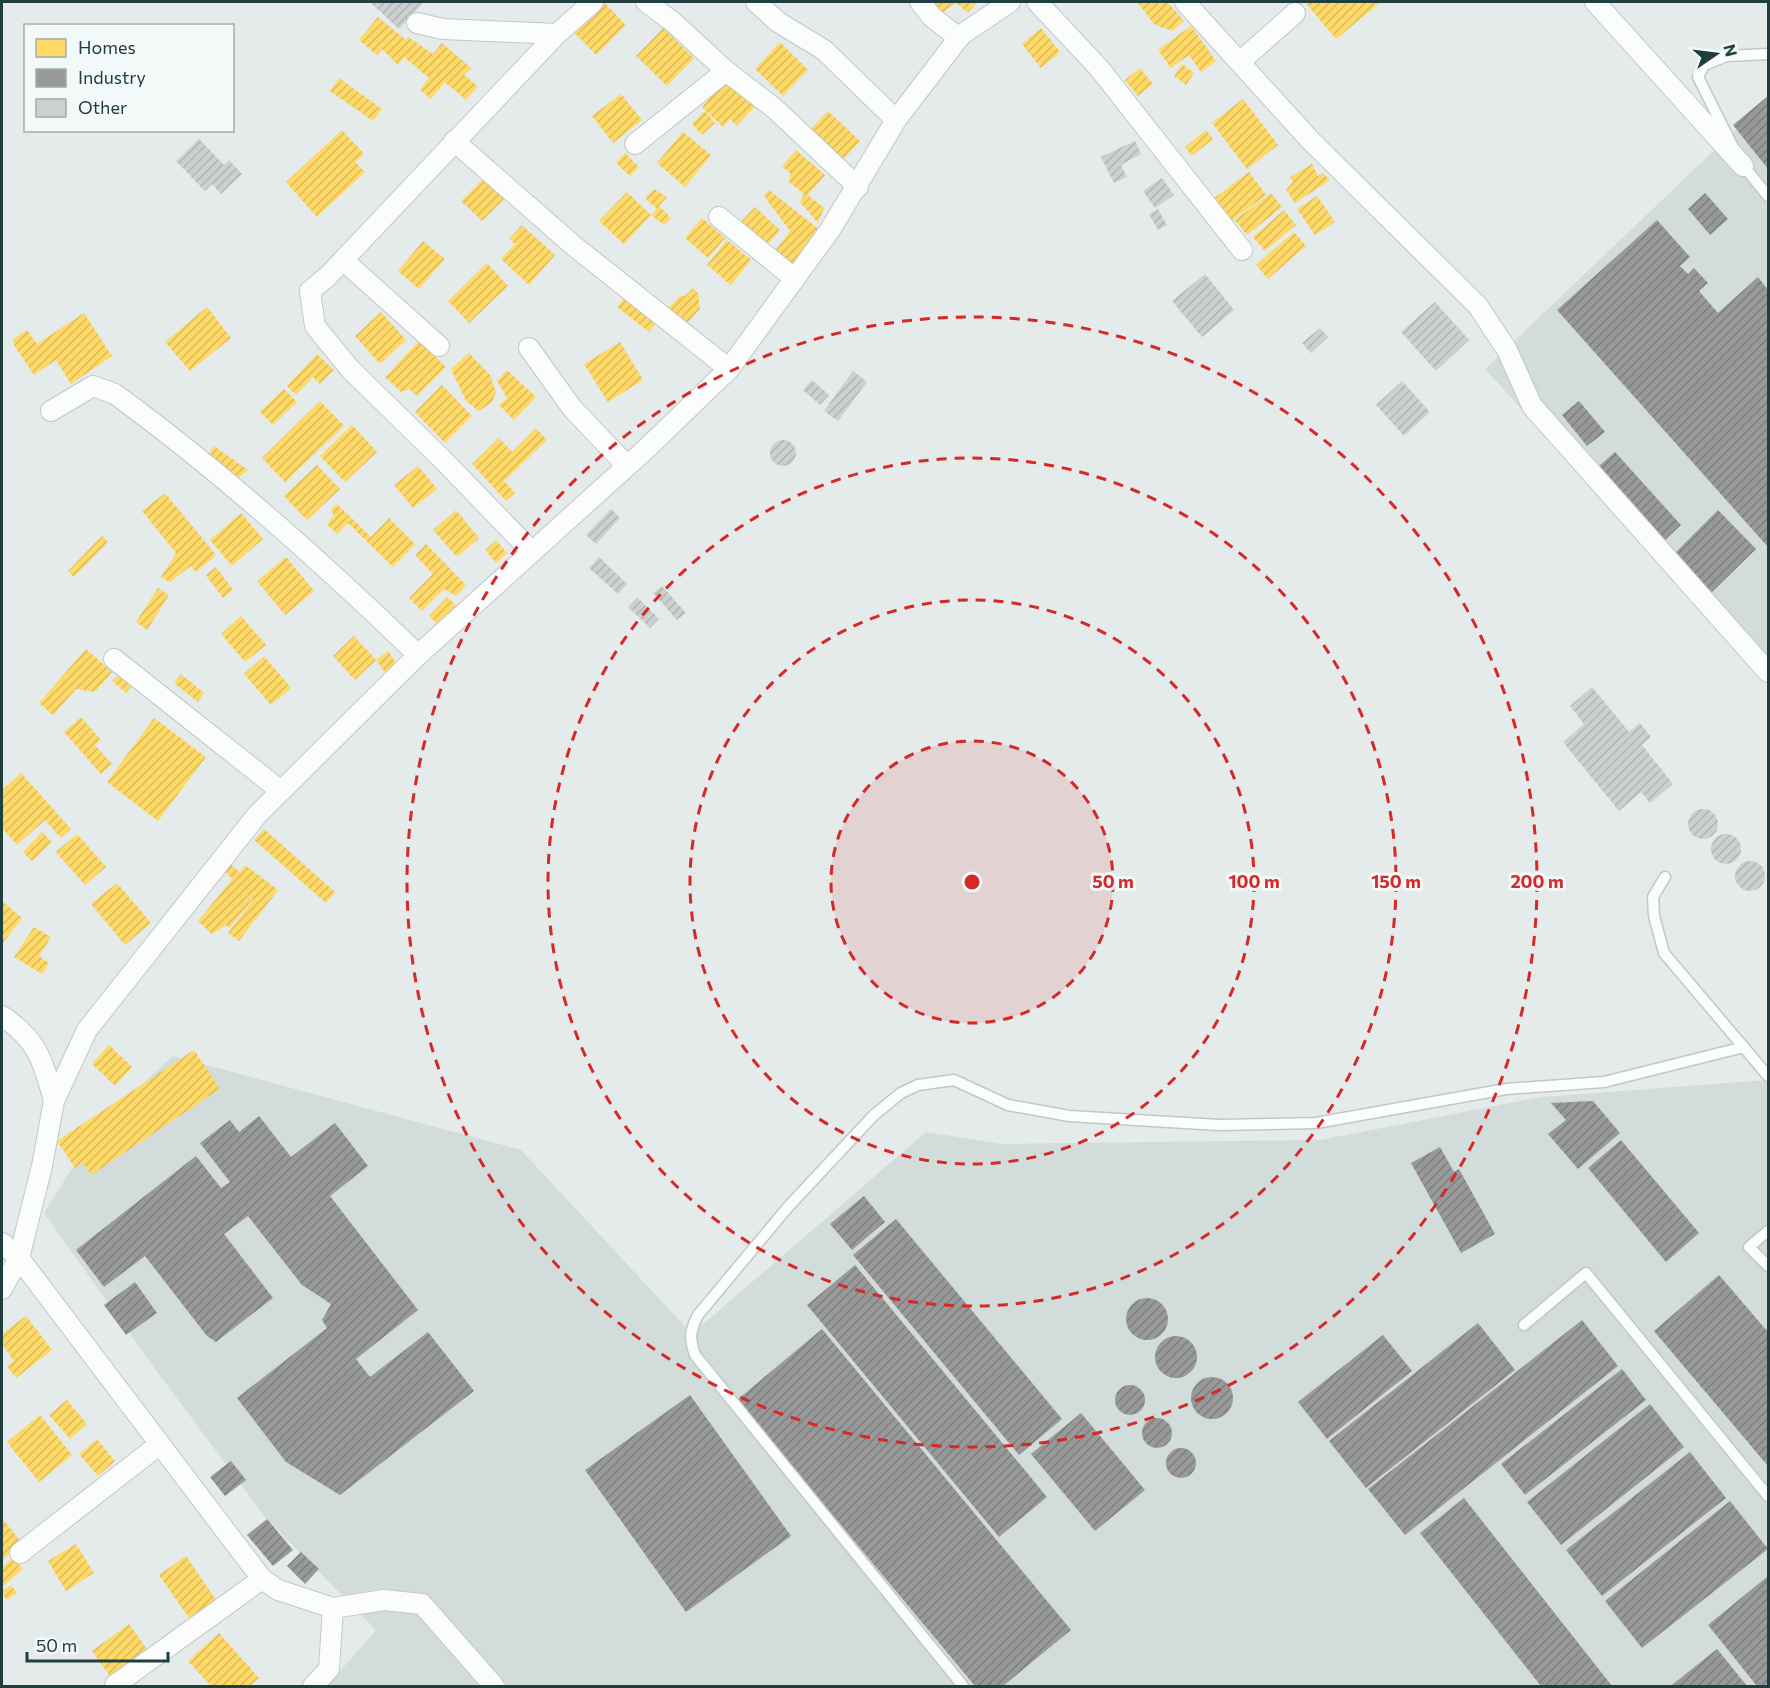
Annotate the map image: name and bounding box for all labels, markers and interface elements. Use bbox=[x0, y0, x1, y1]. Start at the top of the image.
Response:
legend bbox=[24, 24, 234, 132]
north arrow bbox=[1686, 24, 1746, 84]
text: Homes bbox=[78, 36, 136, 58]
text: N bbox=[1720, 42, 1742, 58]
text: Industry bbox=[78, 66, 146, 88]
text: Other bbox=[78, 96, 127, 118]
text: 50 m bbox=[1092, 870, 1134, 892]
text: 100 m bbox=[1228, 870, 1280, 892]
text: 150 m bbox=[1371, 870, 1421, 892]
text: 200 m bbox=[1510, 870, 1564, 892]
centre of rings bbox=[962, 872, 982, 892]
scale bar bbox=[27, 1625, 168, 1663]
text: 50 m bbox=[36, 1634, 77, 1656]

